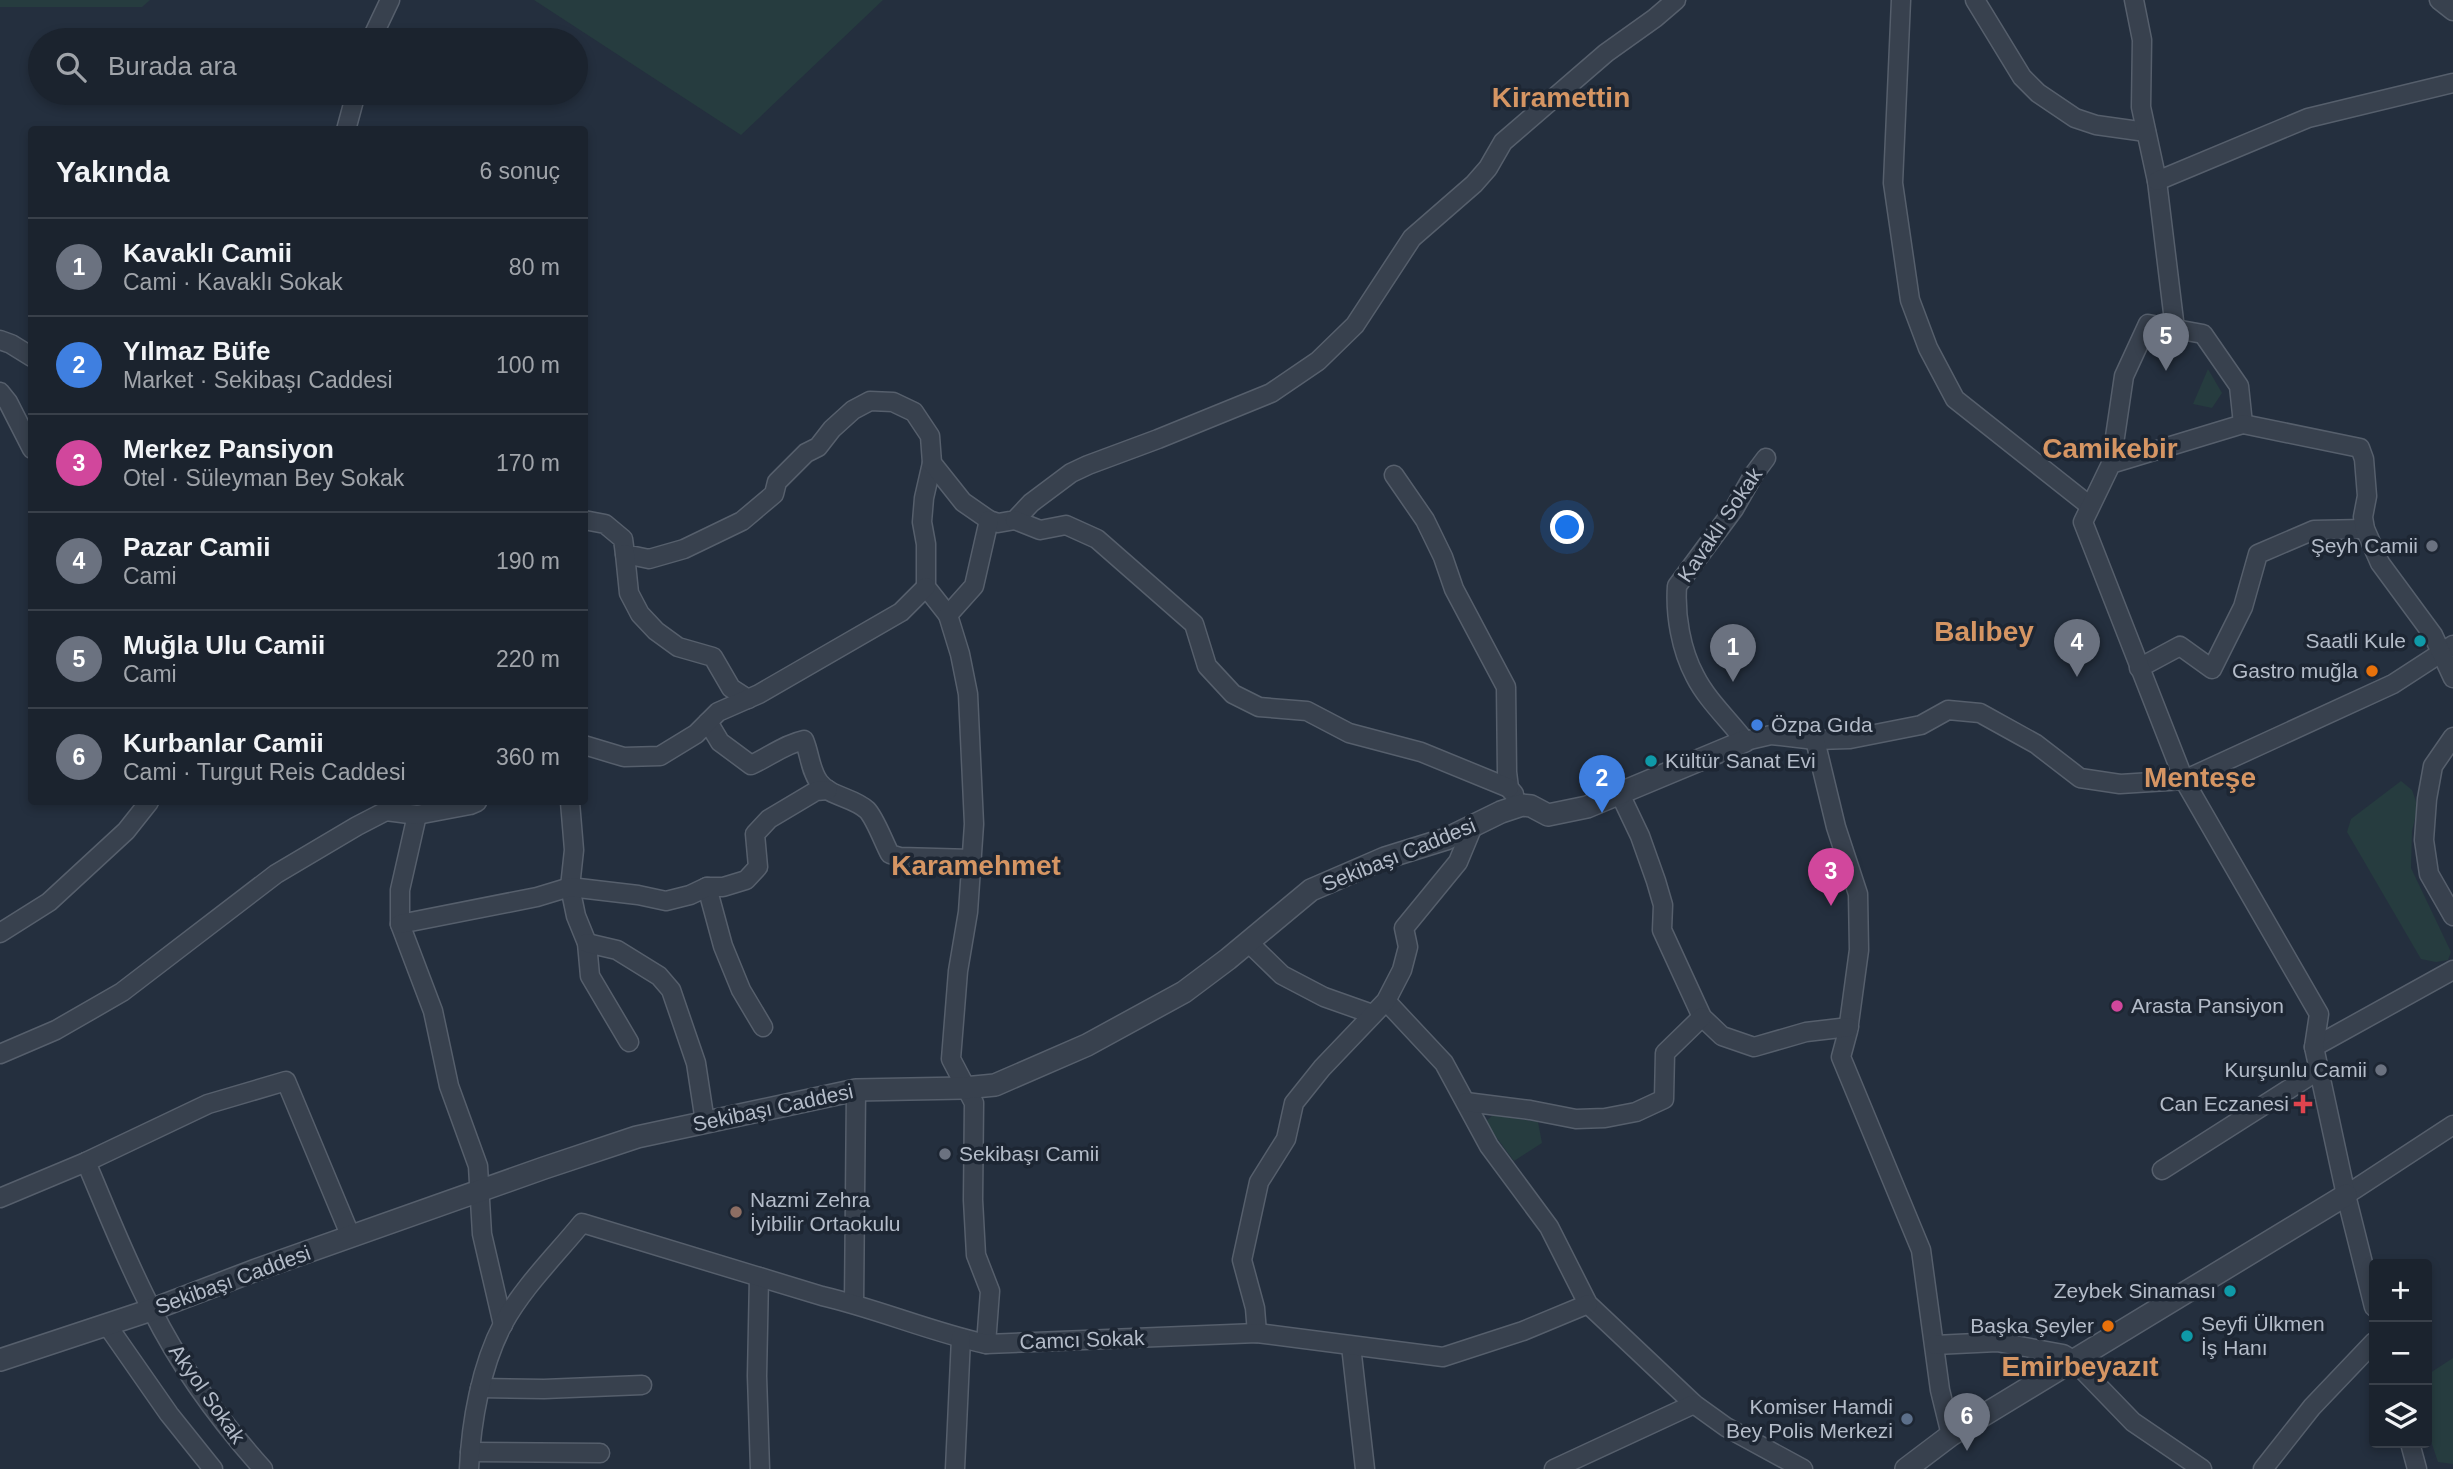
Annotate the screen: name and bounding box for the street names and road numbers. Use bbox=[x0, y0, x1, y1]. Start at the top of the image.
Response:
street label: Kavaklı Sokak bbox=[1673, 463, 1767, 586]
street label: Sekibaşı Caddesi bbox=[1319, 813, 1479, 896]
street label: Sekibaşı Caddesi bbox=[691, 1079, 855, 1136]
street label: Sekibaşı Caddesi bbox=[152, 1241, 314, 1318]
street label: Camcı Sokak bbox=[1019, 1326, 1145, 1353]
street label: Akyol Sokak bbox=[165, 1340, 250, 1448]

